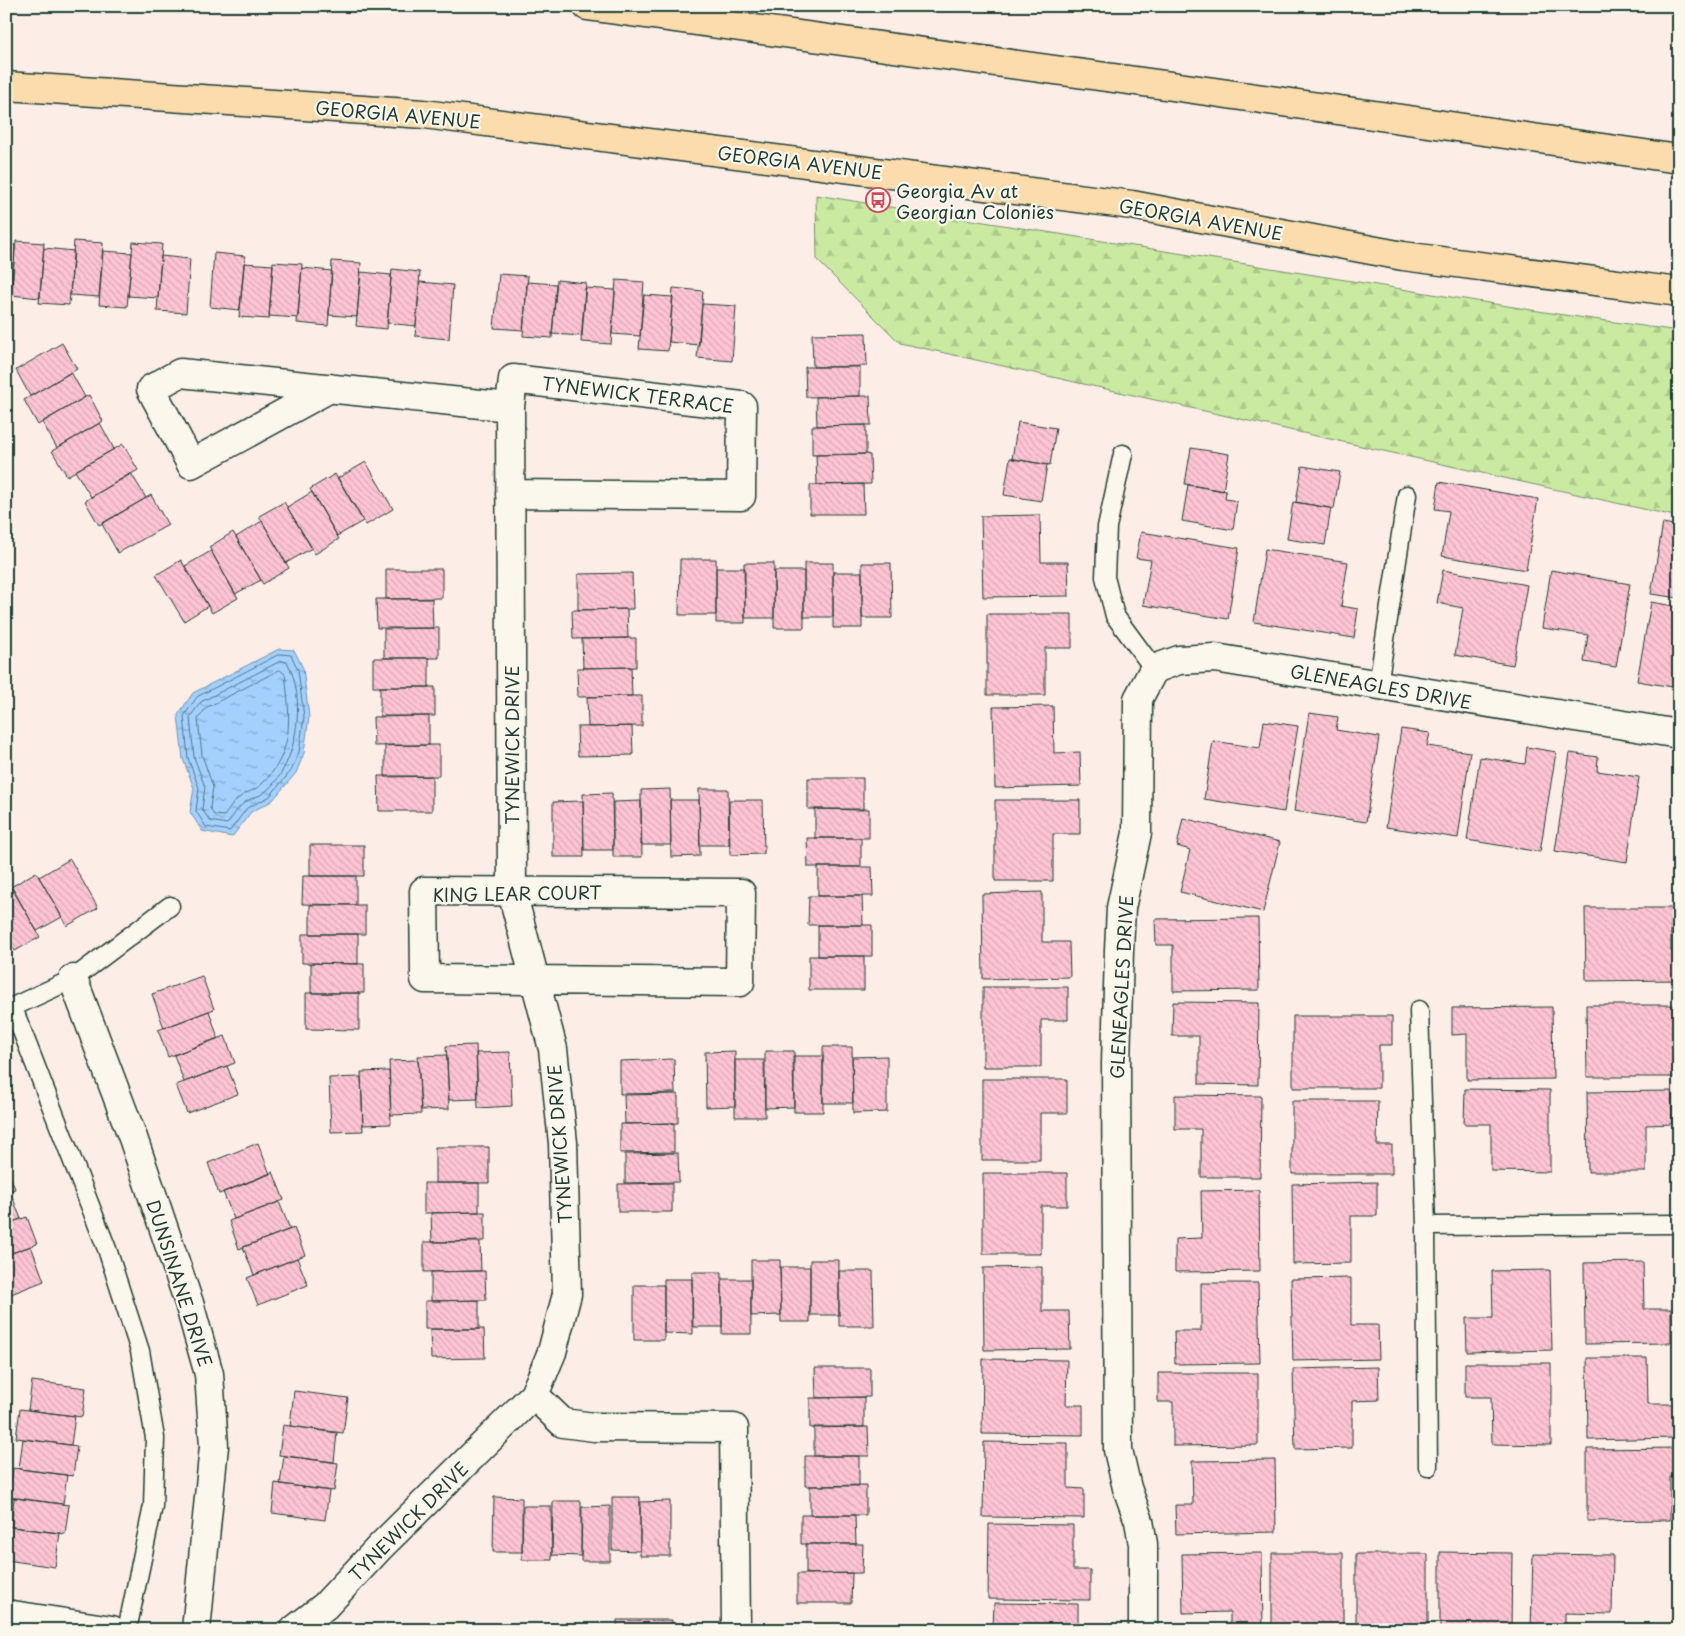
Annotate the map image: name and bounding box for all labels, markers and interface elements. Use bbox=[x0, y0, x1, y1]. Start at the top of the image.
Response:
street label: GEORGIA AVENUE bbox=[314, 93, 482, 135]
street label: GEORGIA AVENUE bbox=[716, 138, 884, 186]
place label: Georgia Av at Georgian Colonies bbox=[896, 177, 1054, 225]
bus stop icon: Georgia Av at Georgian Colonies bbox=[865, 187, 891, 213]
street label: GEORGIA AVENUE bbox=[1117, 191, 1285, 247]
street label: TYNEWICK TERRACE bbox=[540, 369, 736, 419]
street label: GLENEAGLES DRIVE bbox=[1288, 657, 1474, 715]
street label: TYNEWICK DRIVE bbox=[498, 665, 525, 825]
street label: KING LEAR COURT bbox=[432, 878, 603, 908]
street label: GLENEAGLES DRIVE bbox=[1103, 894, 1139, 1080]
street label: TYNEWICK DRIVE bbox=[540, 1063, 578, 1225]
street label: DUNSINANE DRIVE bbox=[140, 1196, 220, 1370]
street label: TYNEWICK DRIVE bbox=[342, 1455, 474, 1587]

